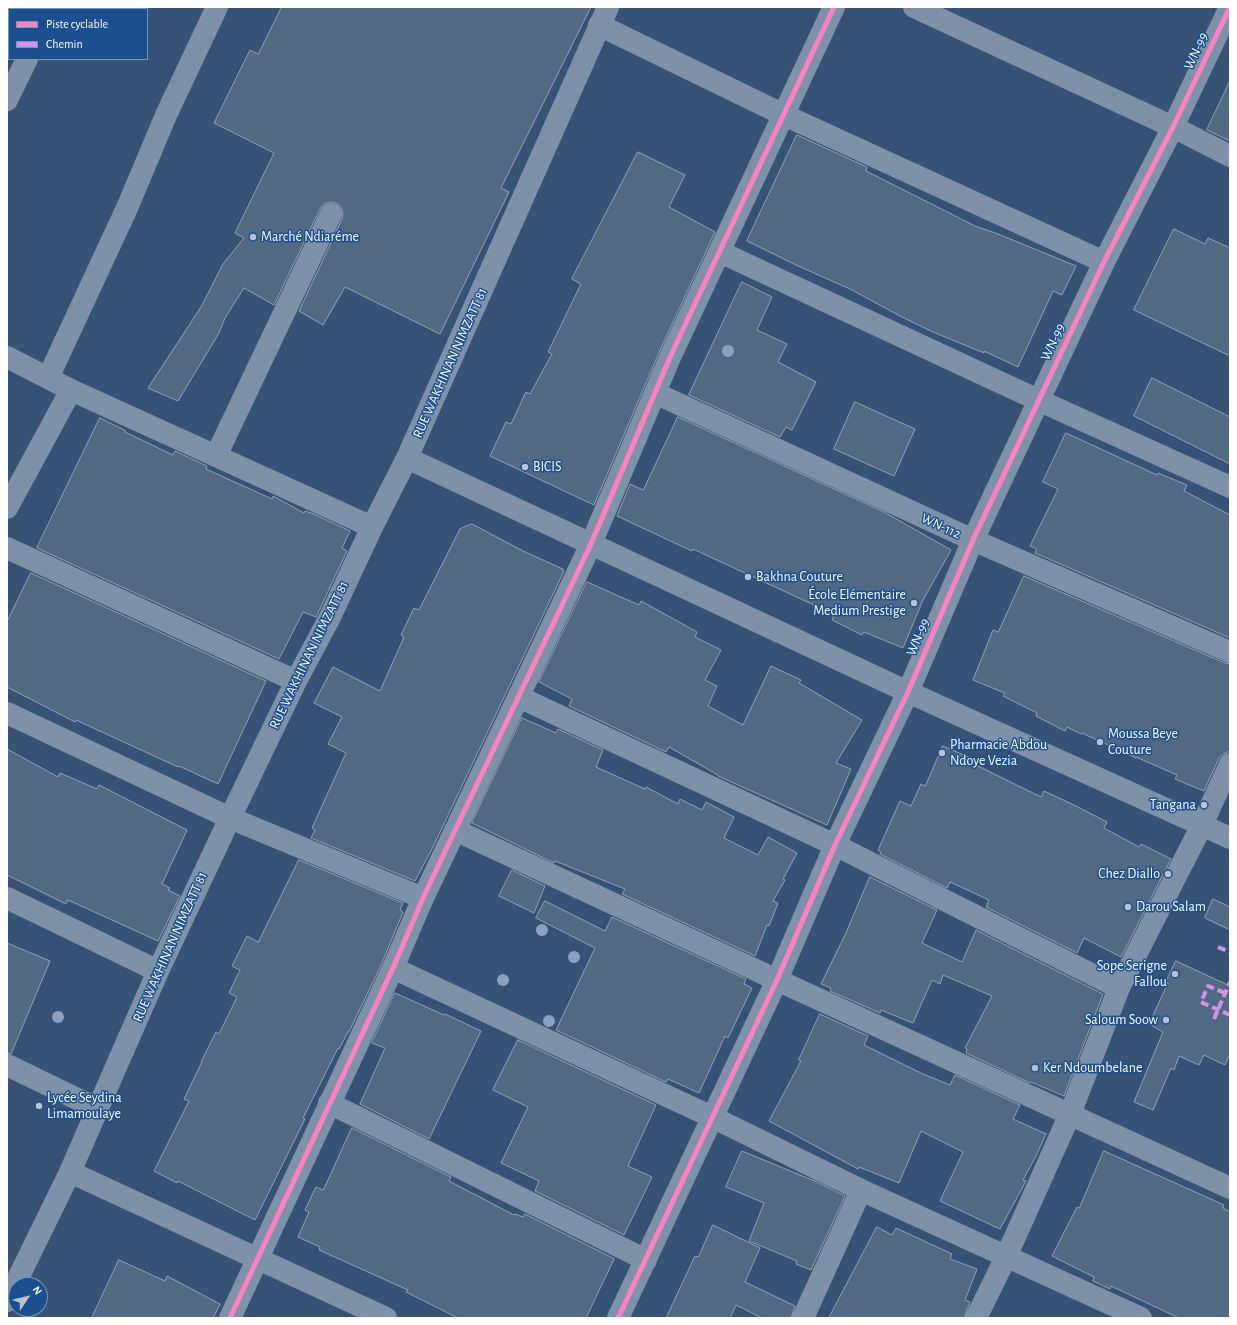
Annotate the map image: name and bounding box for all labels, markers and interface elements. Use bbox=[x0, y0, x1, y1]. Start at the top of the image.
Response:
legend bbox=[8, 8, 148, 60]
text: Piste cyclable bbox=[46, 18, 108, 30]
street label: WN-99 bbox=[1180, 30, 1212, 72]
text: Chemin bbox=[46, 38, 83, 50]
place label: Marché Ndiaréme bbox=[261, 229, 359, 245]
marker: Marché Ndiaréme bbox=[248, 232, 258, 242]
street label: RUE WAKHINAN NIMZATT 81 bbox=[409, 285, 491, 441]
street label: WN-99 bbox=[1037, 321, 1069, 363]
place label: BICIS bbox=[533, 459, 562, 475]
marker: BICIS bbox=[520, 462, 530, 472]
street label: WN-112 bbox=[918, 510, 964, 542]
place label: Bakhna Couture bbox=[756, 569, 843, 585]
marker: Bakhna Couture bbox=[743, 572, 753, 582]
street label: RUE WAKHINAN NIMZATT 81 bbox=[266, 578, 352, 732]
place label: École Elémentaire Medium Prestige bbox=[808, 587, 906, 620]
marker: École Elémentaire Medium Prestige bbox=[909, 598, 919, 608]
street label: WN-99 bbox=[903, 616, 933, 658]
place label: Moussa Beye Couture bbox=[1108, 726, 1178, 758]
place label: Pharmacie Abdou Ndoye Vezia bbox=[950, 737, 1047, 770]
marker: Moussa Beye Couture bbox=[1095, 737, 1105, 747]
marker: Pharmacie Abdou Ndoye Vezia bbox=[937, 748, 947, 758]
place label: Tangana bbox=[1150, 797, 1196, 813]
marker: Tangana bbox=[1199, 800, 1209, 810]
place label: Chez Diallo bbox=[1098, 866, 1160, 882]
street label: RUE WAKHINAN NIMZATT 81 bbox=[129, 869, 211, 1025]
marker: Chez Diallo bbox=[1163, 869, 1173, 879]
place label: Darou Salam bbox=[1136, 899, 1206, 915]
marker: Darou Salam bbox=[1123, 902, 1133, 912]
place label: Sope Serigne Fallou bbox=[1097, 958, 1167, 990]
marker: Sope Serigne Fallou bbox=[1170, 969, 1180, 979]
place label: Saloum Soow bbox=[1085, 1012, 1158, 1028]
marker: Saloum Soow bbox=[1161, 1015, 1171, 1025]
place label: Ker Ndoumbelane bbox=[1043, 1060, 1142, 1076]
marker: Ker Ndoumbelane bbox=[1030, 1063, 1040, 1073]
place label: Lycée Seydina Limamoulaye bbox=[47, 1090, 122, 1122]
marker: Lycée Seydina Limamoulaye bbox=[34, 1101, 44, 1111]
north arrow bbox=[8, 1277, 48, 1317]
text: N bbox=[31, 1284, 44, 1297]

